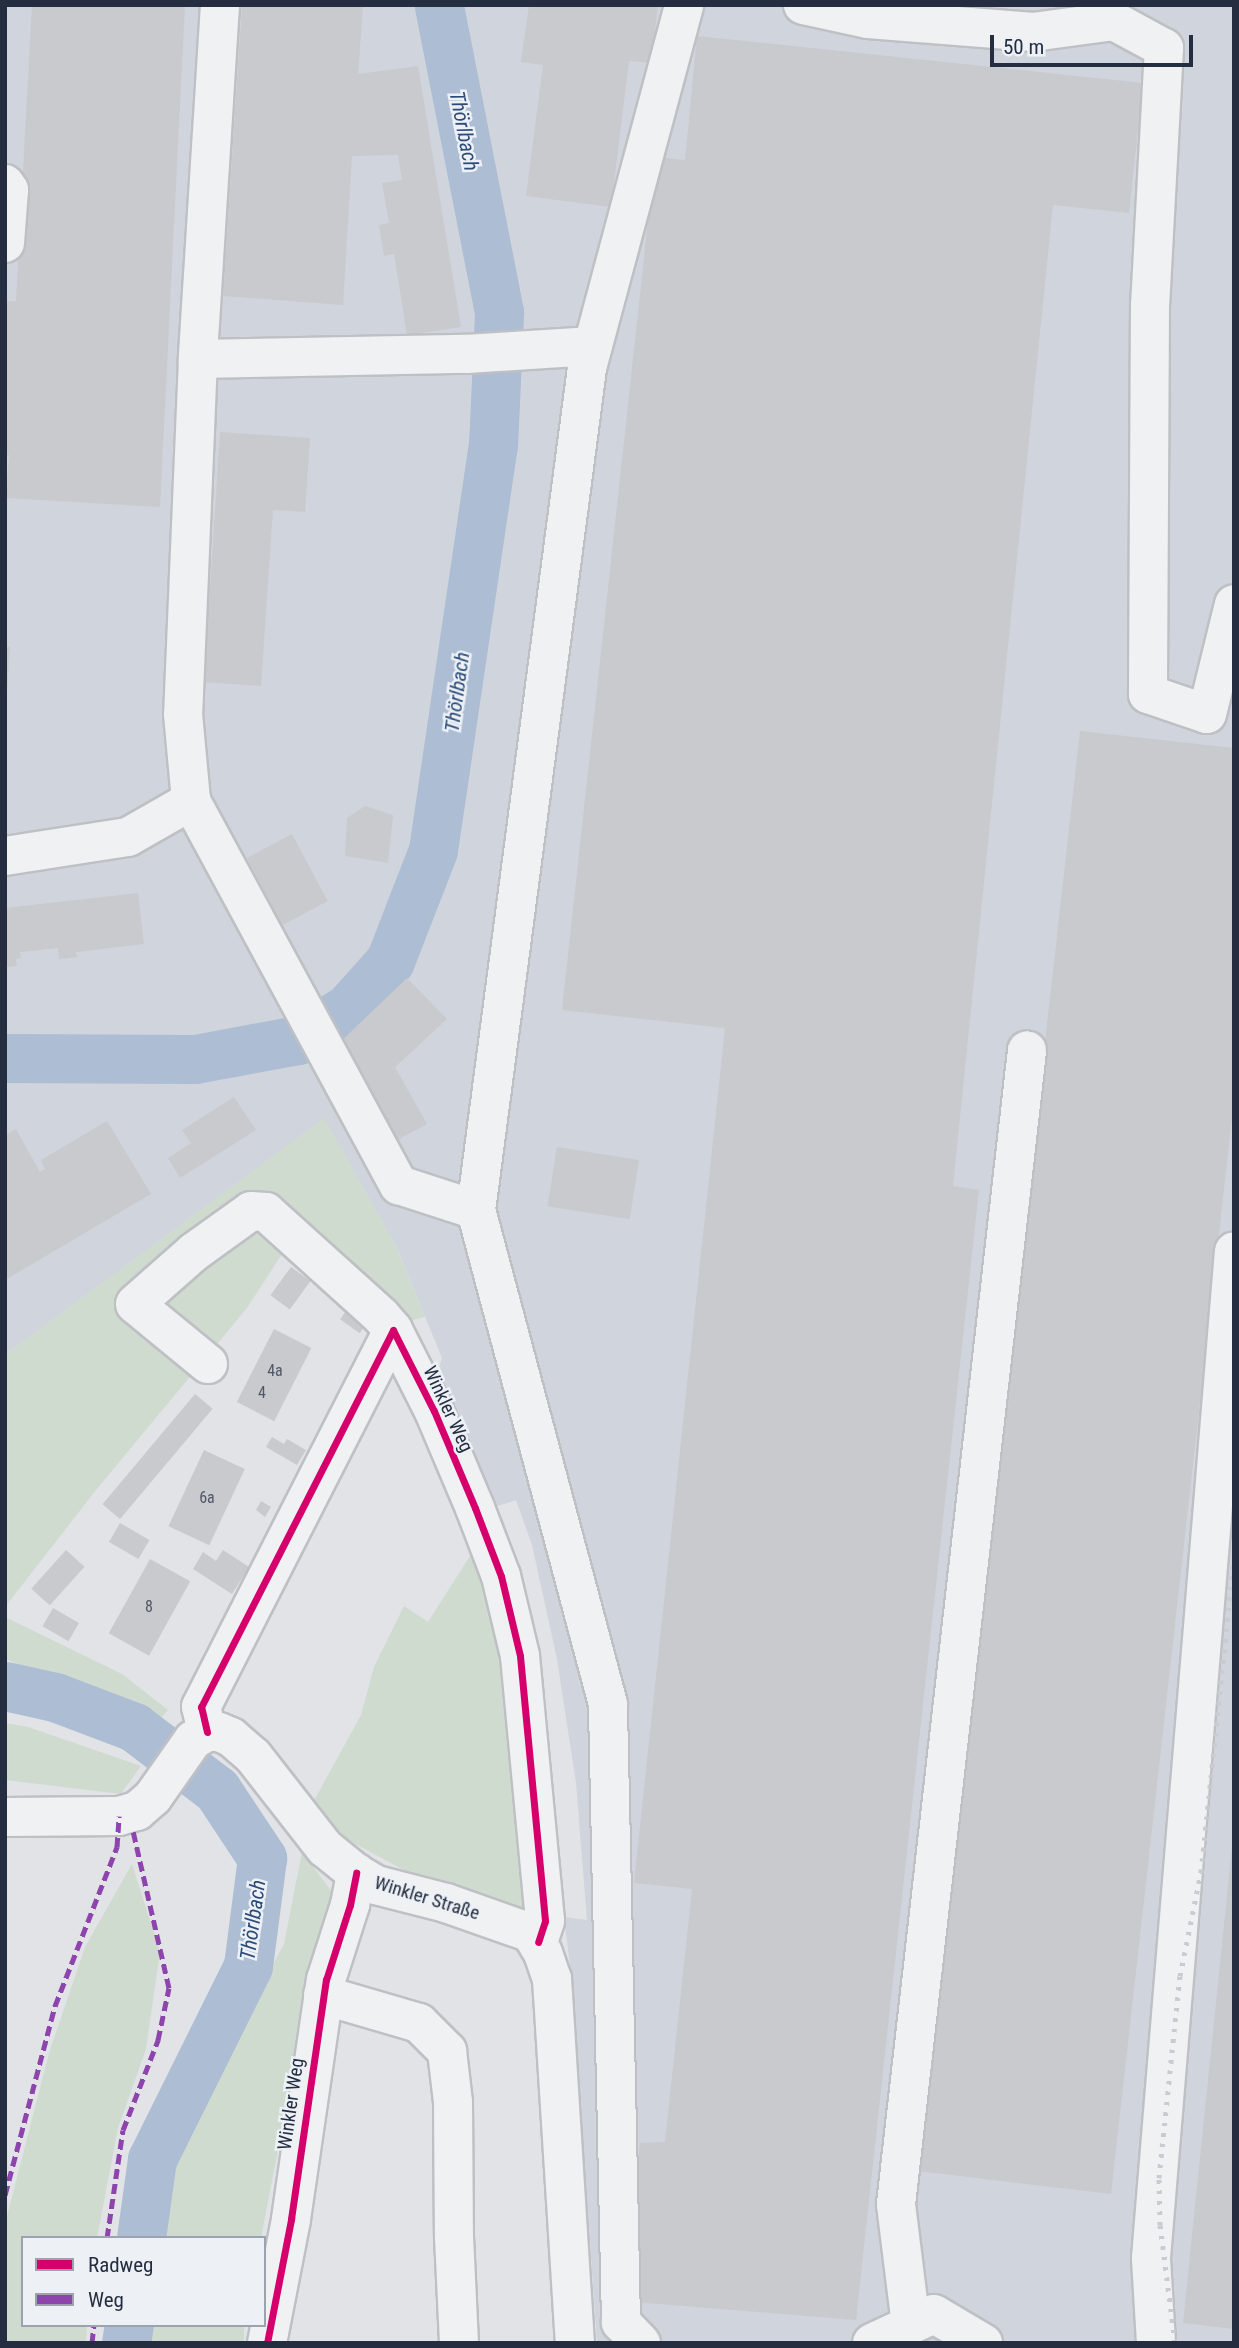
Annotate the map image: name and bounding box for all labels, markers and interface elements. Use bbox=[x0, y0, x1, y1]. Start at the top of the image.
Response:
scale bar bbox=[994, 21, 1197, 65]
text: 50 m bbox=[1003, 35, 1044, 59]
water label: Thörlbach bbox=[444, 89, 484, 173]
water label: Thörlbach bbox=[439, 650, 475, 734]
house number: 4a bbox=[267, 1361, 283, 1381]
street label: Winkler Weg bbox=[418, 1362, 478, 1456]
house number: 4 bbox=[258, 1383, 266, 1403]
house number: 6a bbox=[199, 1488, 215, 1508]
house number: 8 bbox=[145, 1597, 153, 1617]
street label: Winkler Straße bbox=[372, 1871, 482, 1925]
water label: Thörlbach bbox=[235, 1878, 271, 1962]
street label: Winkler Weg bbox=[273, 2057, 309, 2151]
legend bbox=[21, 2236, 266, 2327]
text: Radweg bbox=[88, 2253, 153, 2277]
text: Weg bbox=[88, 2288, 124, 2312]

